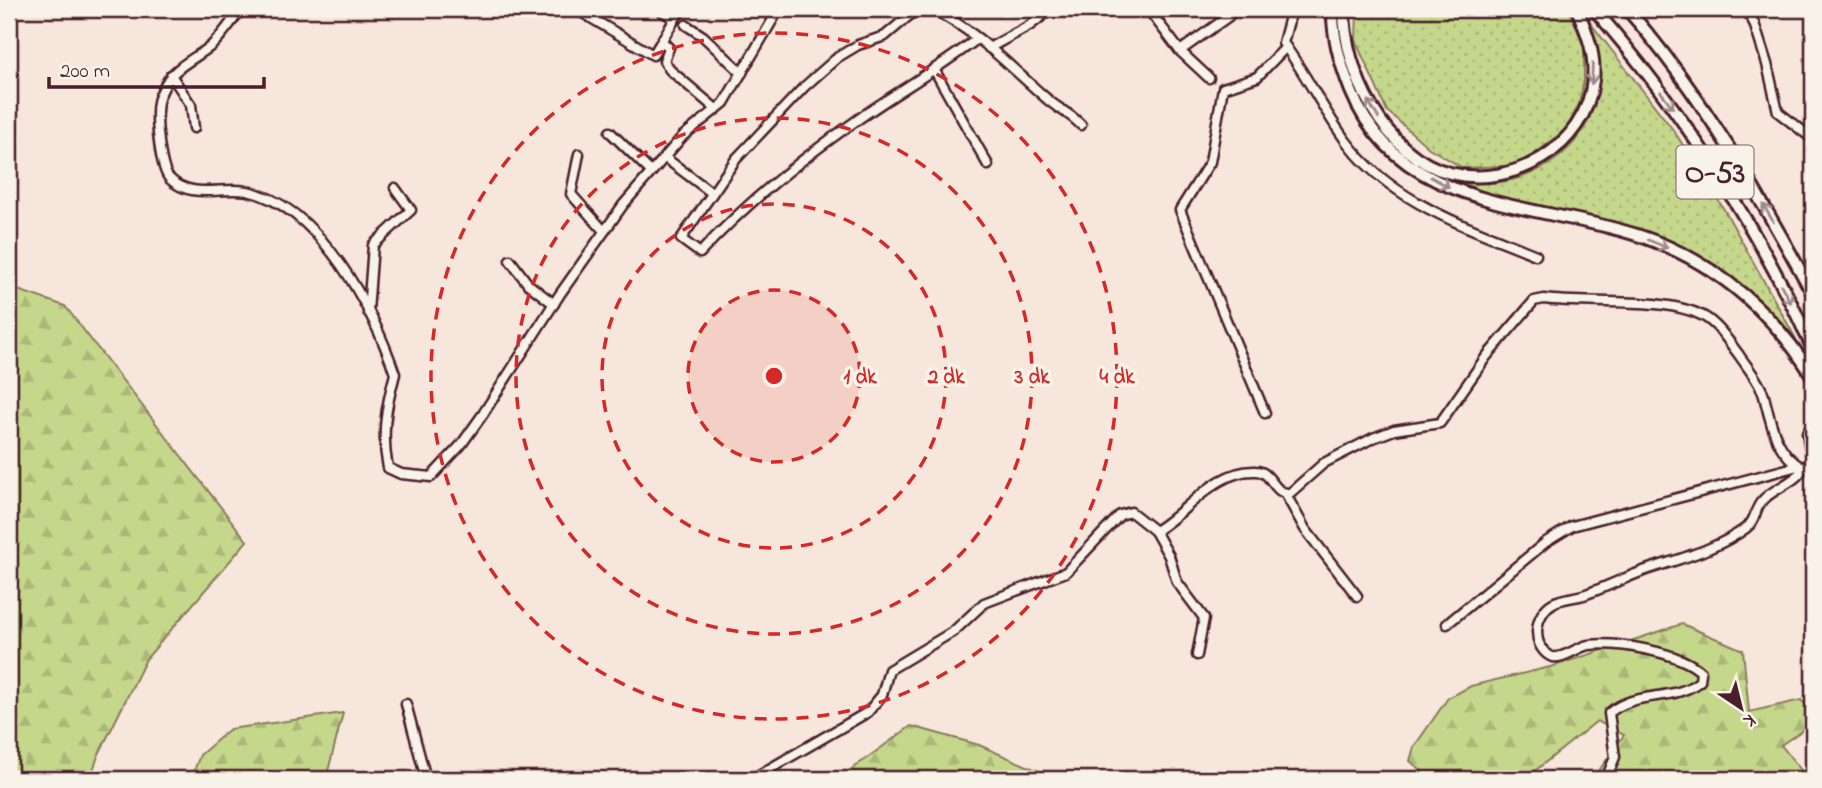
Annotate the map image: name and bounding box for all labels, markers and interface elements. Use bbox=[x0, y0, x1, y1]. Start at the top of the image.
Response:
scale bar bbox=[49, 46, 264, 90]
text: 200 m bbox=[60, 57, 110, 87]
one-way arrow bbox=[1586, 62, 1599, 85]
one-way arrow bbox=[1660, 91, 1675, 109]
one-way arrow bbox=[1366, 100, 1381, 119]
road number: O-53 bbox=[1676, 146, 1754, 198]
one-way arrow bbox=[1430, 175, 1450, 189]
one-way arrow bbox=[1761, 204, 1775, 224]
one-way arrow bbox=[1647, 238, 1669, 251]
one-way arrow bbox=[1779, 284, 1793, 304]
text: 1 dk bbox=[844, 363, 877, 393]
text: 2 dk bbox=[927, 363, 965, 393]
text: 3 dk bbox=[1014, 363, 1050, 393]
text: 4 dk bbox=[1100, 363, 1135, 393]
centre of rings bbox=[762, 364, 786, 388]
north arrow bbox=[1706, 672, 1776, 742]
text: K bbox=[1737, 706, 1761, 734]

